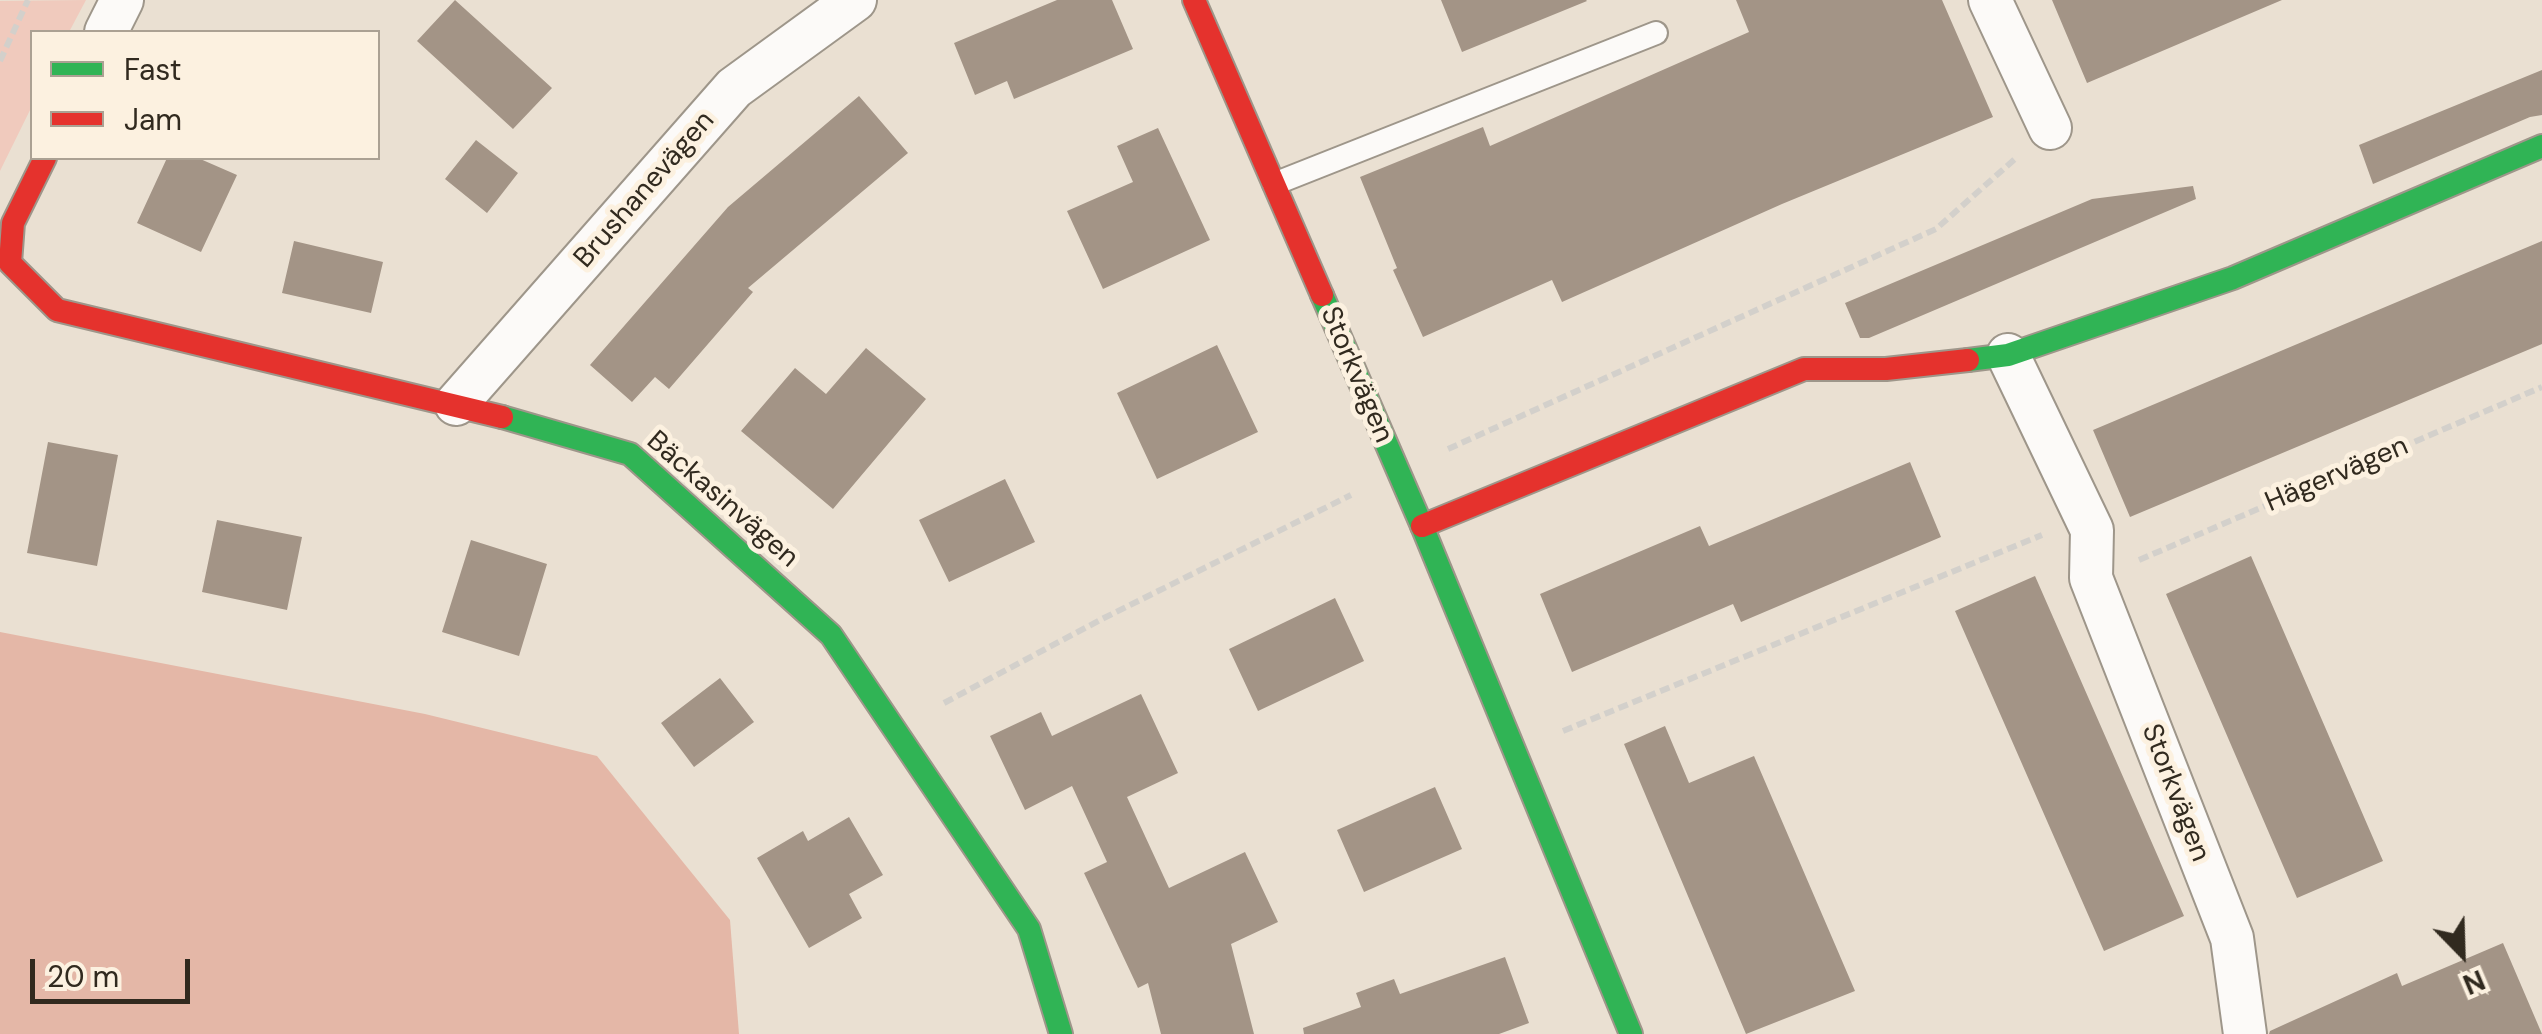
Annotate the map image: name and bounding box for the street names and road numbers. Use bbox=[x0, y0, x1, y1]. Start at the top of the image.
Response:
street label: Brushanevägen bbox=[568, 105, 722, 275]
street label: Storkvägen bbox=[1312, 302, 1400, 448]
street label: Bäckasinvägen bbox=[639, 425, 805, 575]
street label: Hägervägen bbox=[2260, 430, 2414, 520]
street label: Storkvägen bbox=[2133, 720, 2217, 866]

